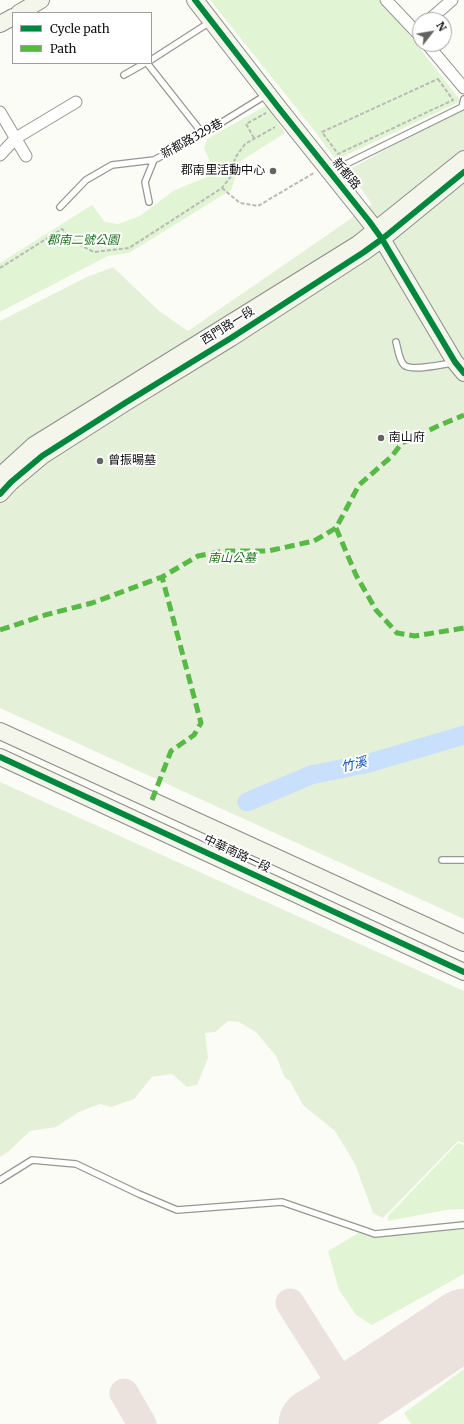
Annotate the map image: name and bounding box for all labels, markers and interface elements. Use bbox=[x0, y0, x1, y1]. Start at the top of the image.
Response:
legend bbox=[12, 12, 152, 64]
north arrow bbox=[412, 12, 452, 52]
text: N bbox=[433, 19, 450, 34]
text: Cycle path bbox=[50, 21, 110, 36]
text: Path bbox=[50, 41, 76, 56]
street label: 新都路329巷 bbox=[159, 116, 225, 162]
street label: 新都路 bbox=[329, 155, 363, 193]
place label: 郡南里活動中心 bbox=[181, 164, 265, 178]
marker: 郡南里活動中心 bbox=[268, 166, 278, 176]
park label: 郡南二號公園 bbox=[47, 234, 119, 248]
street label: 西門路一段 bbox=[199, 304, 257, 348]
place label: 南山府 bbox=[389, 431, 425, 445]
marker: 南山府 bbox=[376, 433, 386, 443]
place label: 曾振暘墓 bbox=[108, 454, 156, 468]
marker: 曾振暘墓 bbox=[95, 456, 105, 466]
park label: 南山公墓 bbox=[208, 552, 256, 566]
water label: 竹溪 bbox=[340, 754, 368, 776]
street label: 中華南路一段 bbox=[201, 832, 273, 876]

